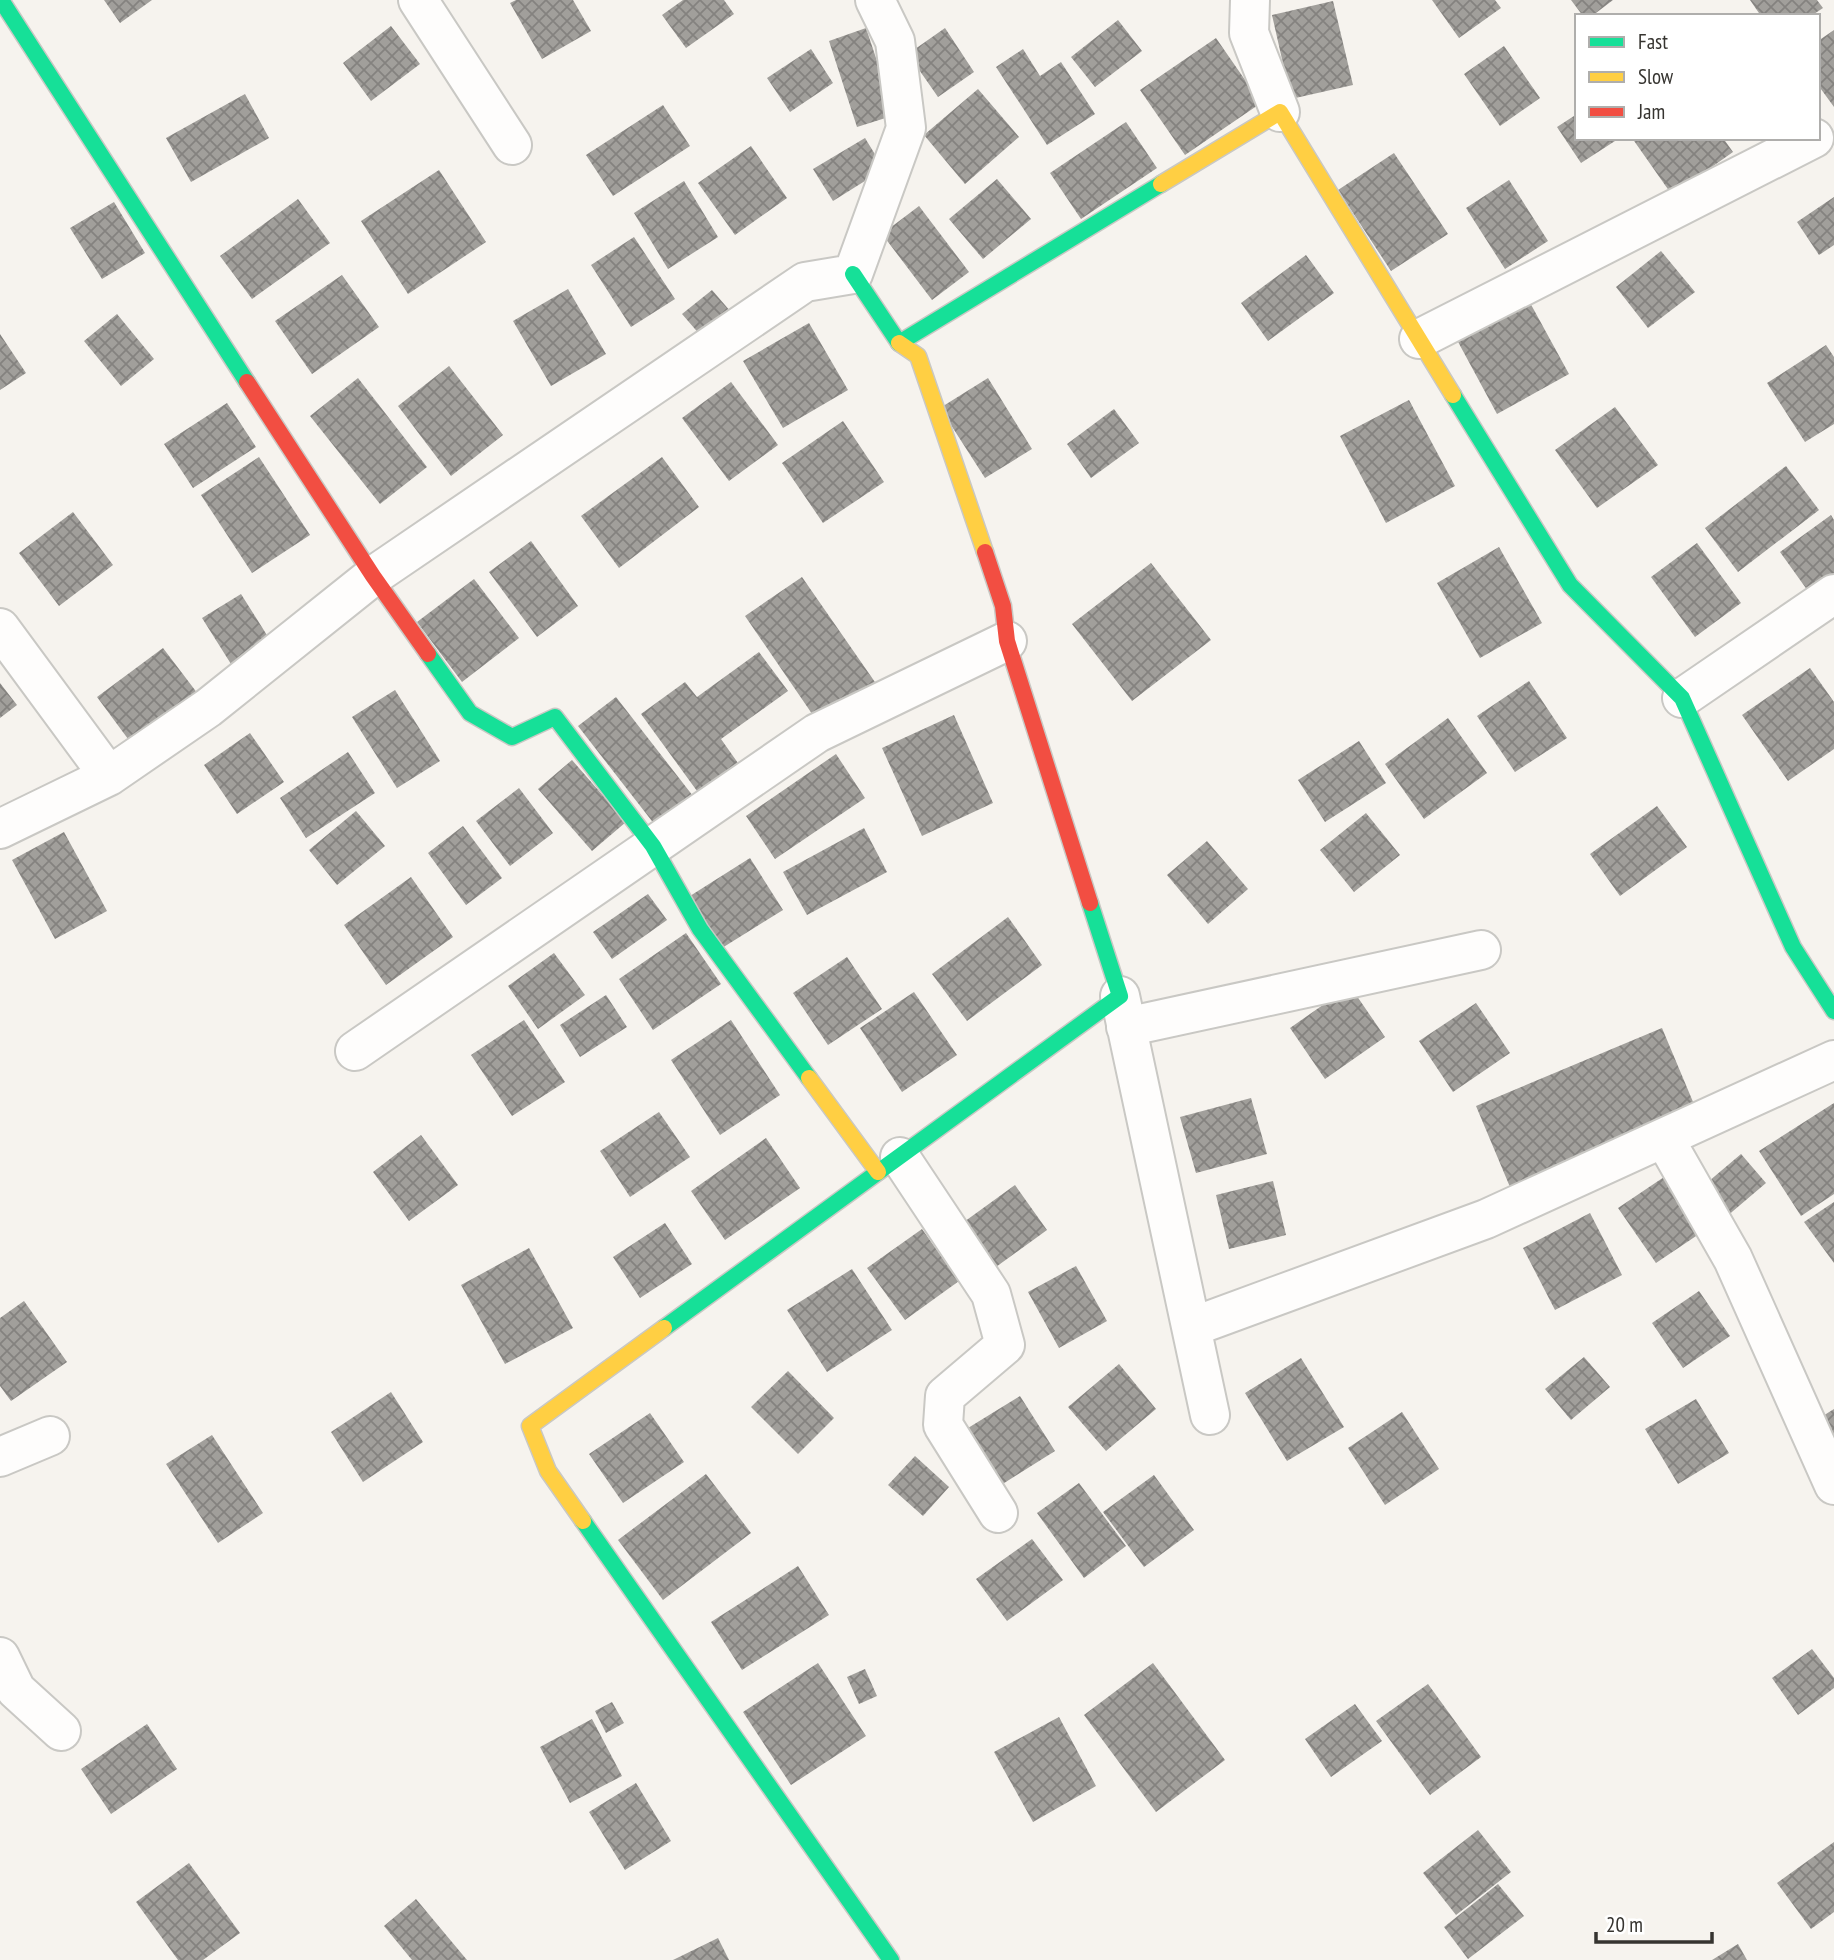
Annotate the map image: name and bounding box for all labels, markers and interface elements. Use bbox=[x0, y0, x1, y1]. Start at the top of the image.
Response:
legend bbox=[1575, 14, 1820, 140]
text: Fast bbox=[1638, 28, 1668, 55]
text: Slow bbox=[1638, 63, 1674, 90]
text: Jam bbox=[1637, 98, 1665, 125]
scale bar bbox=[1596, 1900, 1712, 1944]
text: 20 m bbox=[1606, 1911, 1643, 1938]

